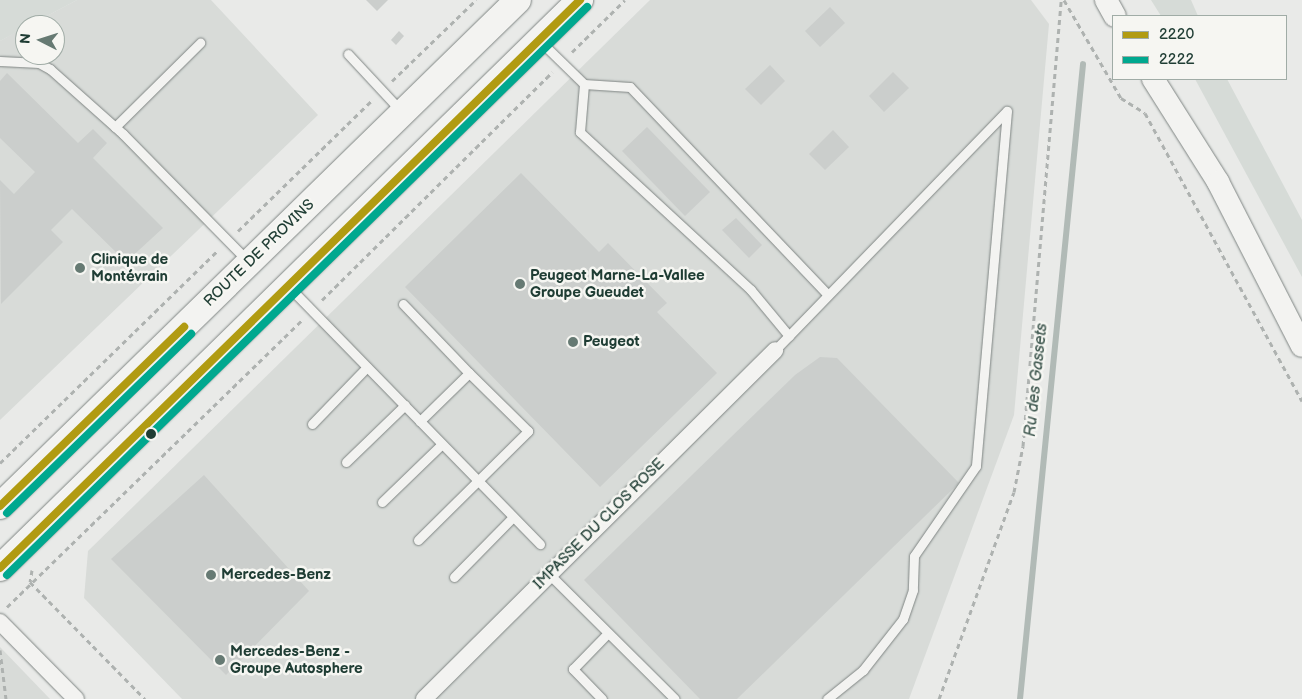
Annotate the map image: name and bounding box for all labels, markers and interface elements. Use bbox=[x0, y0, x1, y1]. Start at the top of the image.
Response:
north arrow bbox=[15, 15, 65, 65]
legend bbox=[1112, 15, 1287, 80]
text: 2220 bbox=[1159, 25, 1194, 44]
text: N bbox=[17, 33, 34, 45]
text: 2222 bbox=[1159, 50, 1194, 69]
street label: ROUTE DE PROVINS bbox=[200, 196, 318, 310]
place label: Clinique de Montévrain bbox=[91, 250, 168, 285]
marker: Clinique de Montévrain bbox=[73, 261, 87, 275]
place label: Peugeot Marne-La-Vallee Groupe Gueudet bbox=[530, 266, 705, 301]
marker: Peugeot Marne-La-Vallee Groupe Gueudet bbox=[514, 278, 526, 290]
water label: Ru des Gassets bbox=[1021, 322, 1053, 438]
place label: Peugeot bbox=[583, 333, 639, 351]
marker: Peugeot bbox=[567, 336, 579, 348]
unlabelled marker bbox=[146, 429, 156, 439]
street label: IMPASSE DU CLOS ROSE bbox=[530, 455, 668, 593]
place label: Mercedes-Benz bbox=[221, 566, 331, 584]
marker: Mercedes-Benz bbox=[205, 569, 217, 581]
place label: Mercedes-Benz - Groupe Autosphere bbox=[230, 642, 363, 677]
marker: Mercedes-Benz - Groupe Autosphere bbox=[214, 654, 226, 666]

